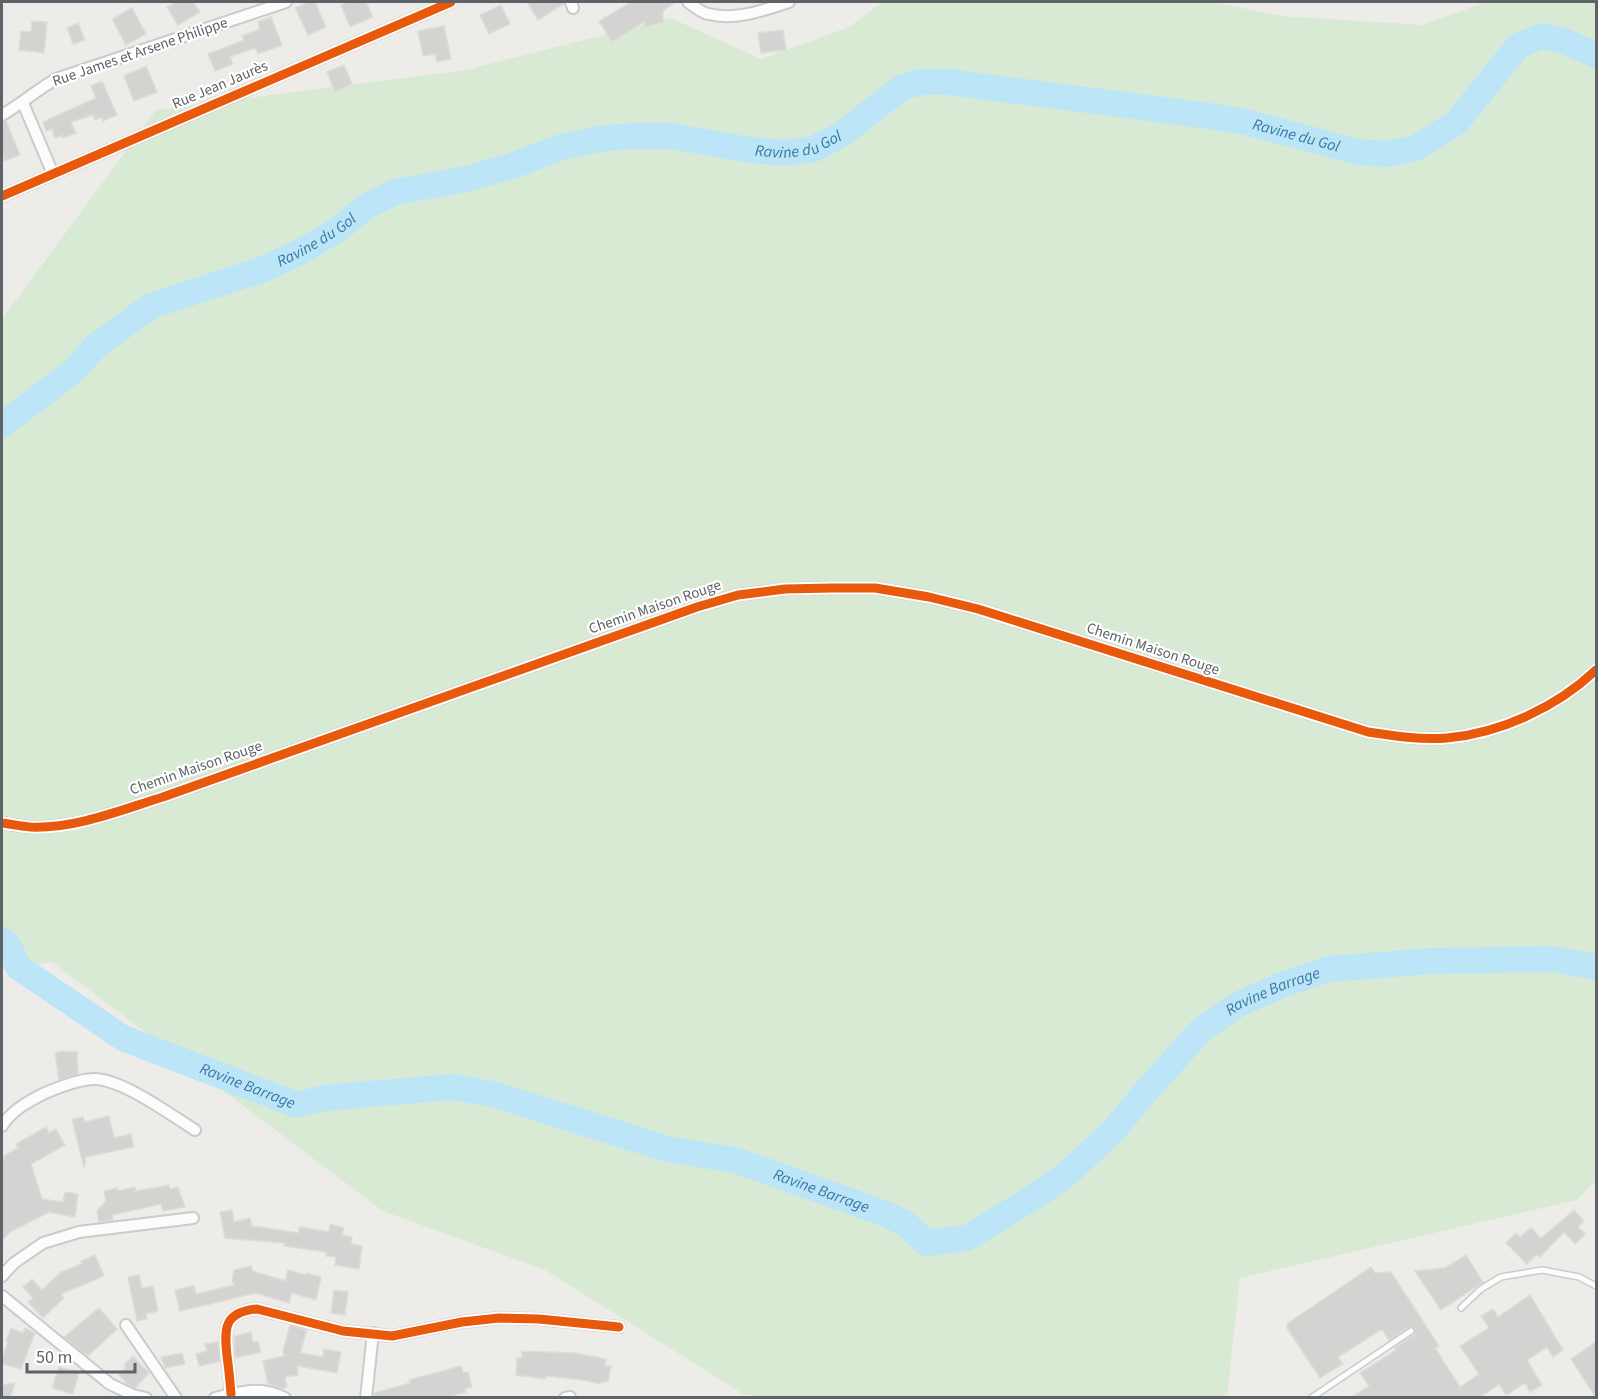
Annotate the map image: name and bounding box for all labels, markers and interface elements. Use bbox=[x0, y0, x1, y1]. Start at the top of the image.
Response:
street label: Rue James et Arsene Philippe bbox=[50, 12, 230, 92]
street label: Rue Jean Jaurès bbox=[169, 55, 271, 115]
water label: Ravine du Gol bbox=[1250, 113, 1342, 158]
water label: Ravine du Gol bbox=[754, 125, 846, 164]
water label: Ravine du Gol bbox=[273, 208, 361, 272]
street label: Chemin Maison Rouge bbox=[586, 574, 724, 640]
street label: Chemin Maison Rouge bbox=[1084, 618, 1222, 680]
street label: Chemin Maison Rouge bbox=[127, 735, 265, 801]
water label: Ravine Barrage bbox=[1221, 962, 1323, 1021]
water label: Ravine Barrage bbox=[197, 1058, 299, 1114]
water label: Ravine Barrage bbox=[770, 1164, 873, 1218]
scale bar bbox=[27, 1336, 135, 1374]
text: 50 m bbox=[36, 1345, 72, 1370]

